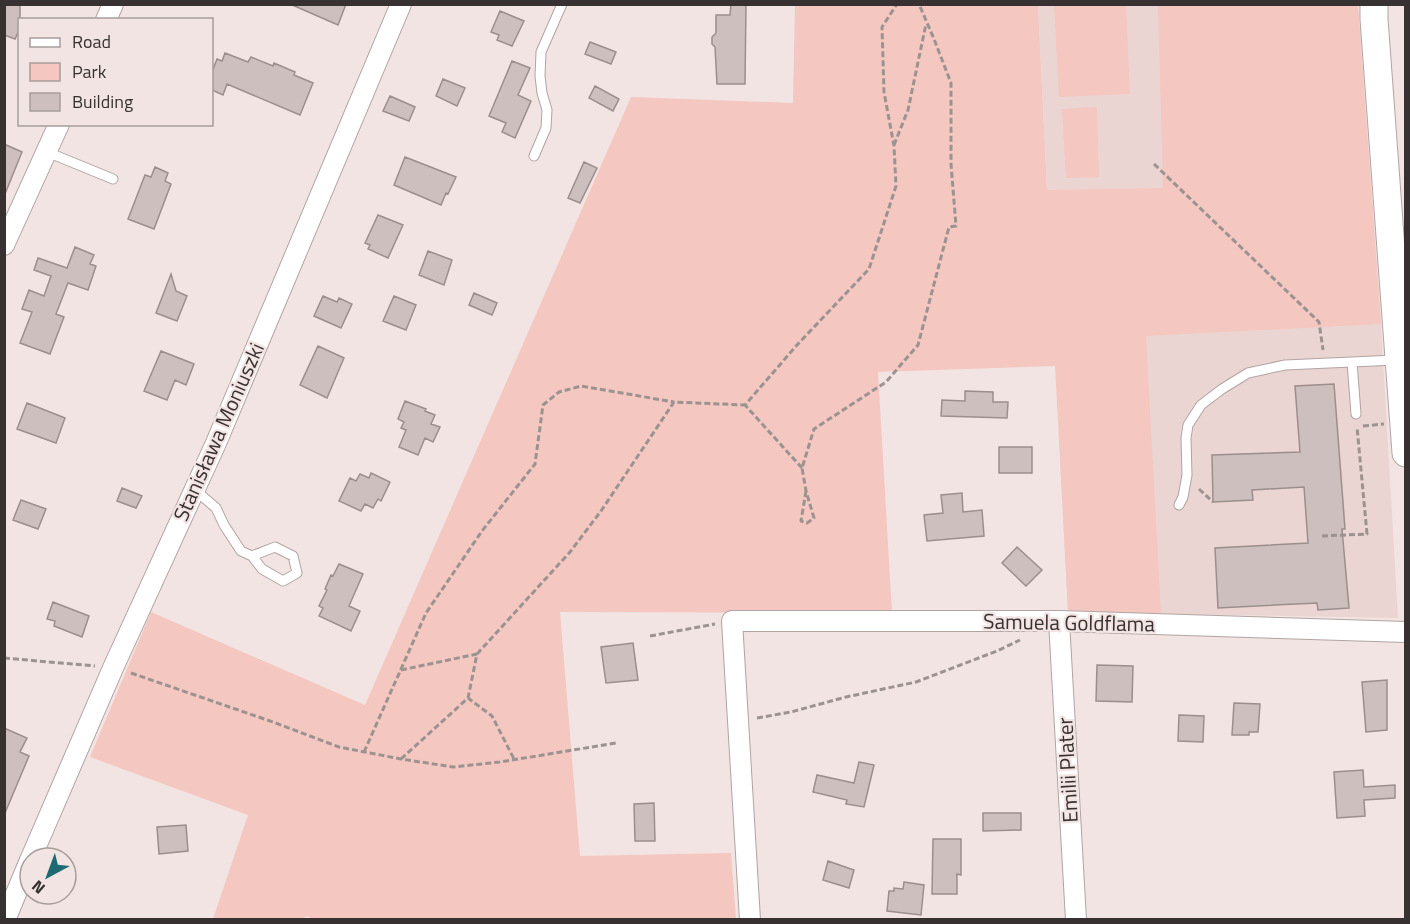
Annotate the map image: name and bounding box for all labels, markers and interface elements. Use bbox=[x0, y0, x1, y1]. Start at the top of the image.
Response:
legend bbox=[18, 18, 213, 126]
text: Road bbox=[72, 28, 111, 55]
text: Park bbox=[72, 58, 107, 85]
text: Building bbox=[72, 88, 133, 115]
street label: Stanisława Moniuszki bbox=[164, 337, 272, 526]
street label: Samuela Goldflama bbox=[983, 605, 1156, 640]
street label: Emilii Plater bbox=[1048, 717, 1086, 824]
north arrow bbox=[18, 846, 78, 906]
text: N bbox=[26, 875, 50, 900]

